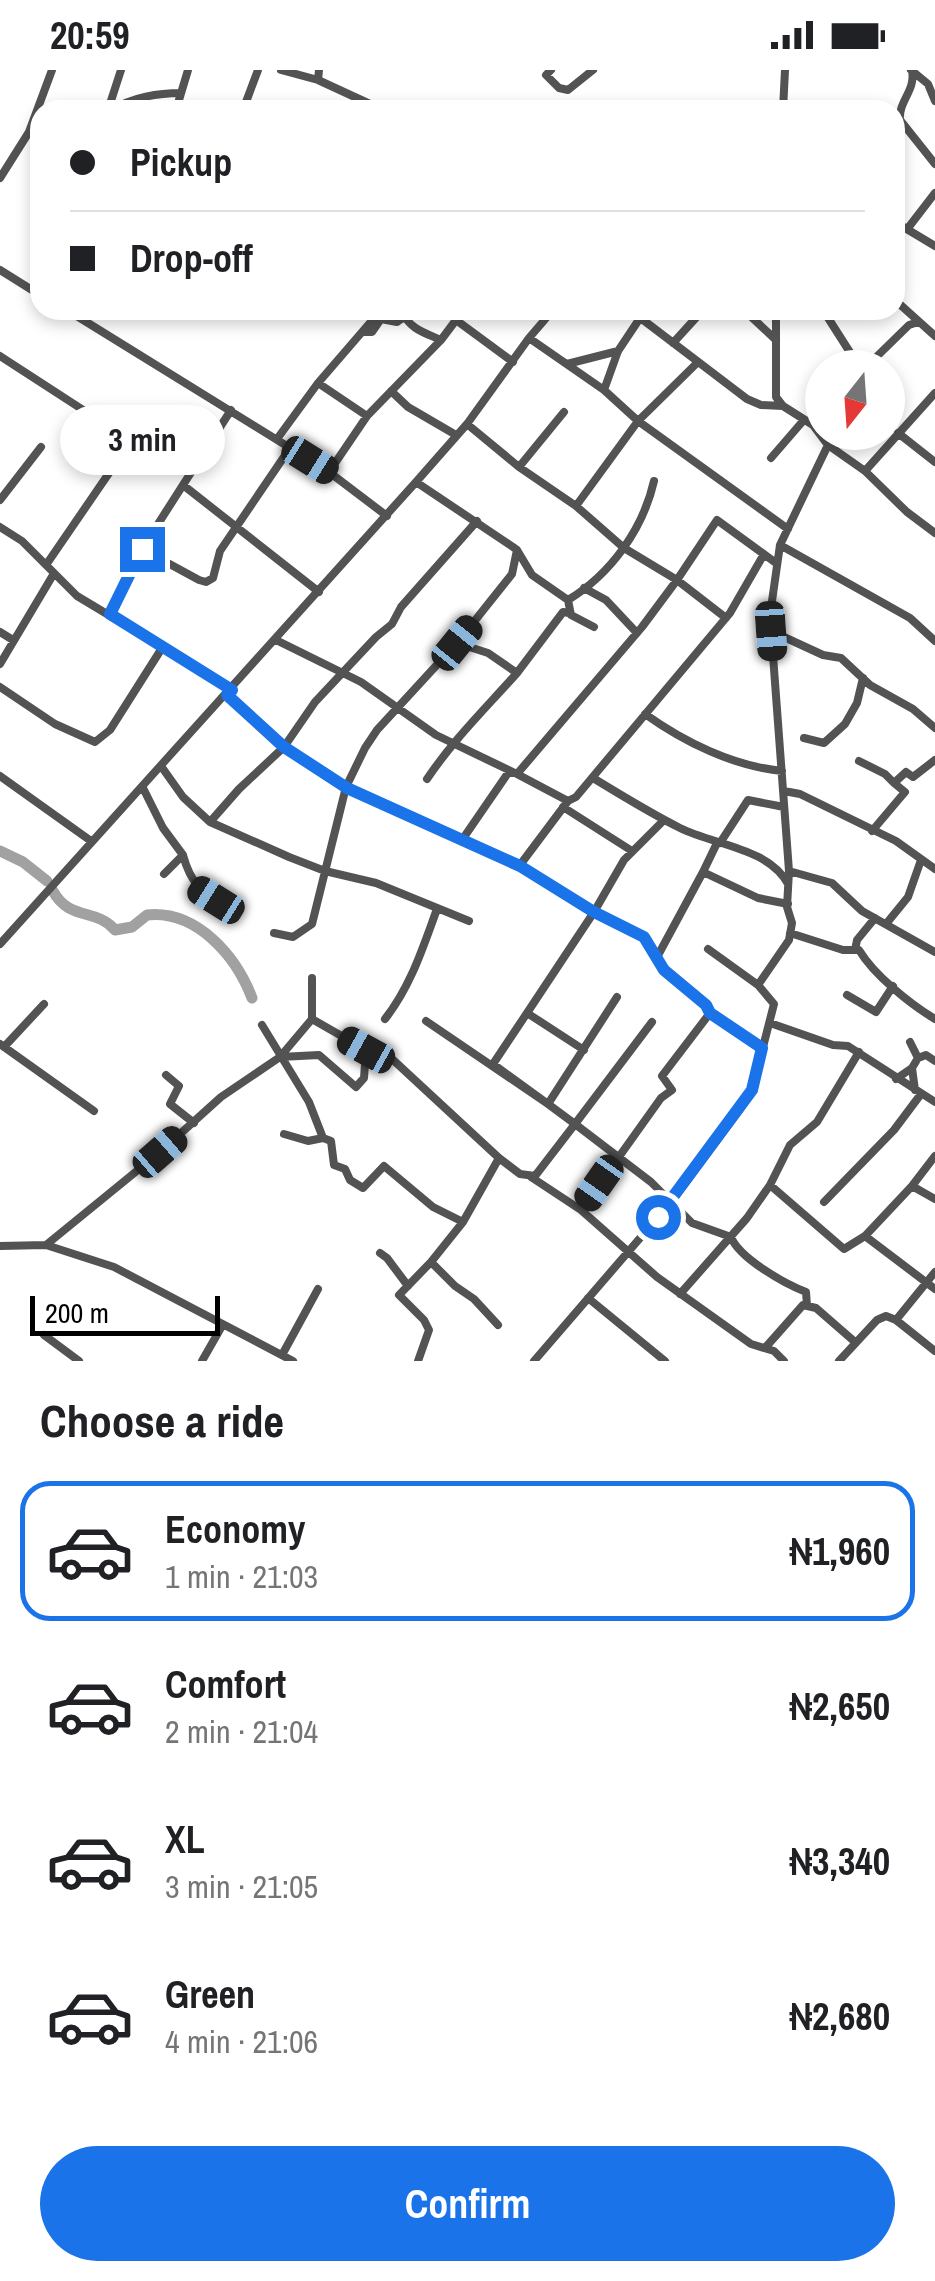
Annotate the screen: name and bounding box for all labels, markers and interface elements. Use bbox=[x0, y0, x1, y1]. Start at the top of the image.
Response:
text: 20:59 bbox=[50, 10, 130, 61]
text: Pickup bbox=[130, 137, 232, 188]
text: Drop-off bbox=[130, 233, 253, 284]
north arrow bbox=[805, 350, 905, 450]
map controls bbox=[805, 350, 905, 450]
callout: 3 min bbox=[59, 404, 224, 474]
text: 3 min bbox=[108, 418, 177, 461]
car bbox=[277, 431, 343, 489]
route end bbox=[120, 527, 165, 572]
car bbox=[754, 600, 788, 662]
car bbox=[426, 610, 488, 676]
car bbox=[183, 871, 249, 929]
car bbox=[332, 1022, 400, 1078]
car bbox=[128, 1121, 192, 1183]
car bbox=[570, 1150, 628, 1216]
route start bbox=[636, 1195, 681, 1240]
scale bar bbox=[30, 1291, 220, 1336]
text: 200 m bbox=[45, 1294, 109, 1332]
text: Choose a ride bbox=[40, 1390, 284, 1451]
text: Economy bbox=[165, 1504, 305, 1555]
icon: car bbox=[45, 1506, 135, 1596]
text: ₦1,960 bbox=[790, 1526, 890, 1577]
text: 1 min · 21:03 bbox=[165, 1555, 318, 1598]
text: Comfort bbox=[165, 1659, 286, 1710]
icon: car bbox=[45, 1661, 135, 1751]
text: ₦2,650 bbox=[790, 1681, 890, 1732]
text: 2 min · 21:04 bbox=[165, 1710, 318, 1753]
text: XL bbox=[165, 1814, 205, 1865]
icon: car bbox=[45, 1816, 135, 1906]
text: ₦3,340 bbox=[790, 1836, 890, 1887]
text: 3 min · 21:05 bbox=[165, 1865, 318, 1908]
text: Green bbox=[165, 1969, 255, 2020]
icon: car bbox=[45, 1971, 135, 2061]
text: ₦2,680 bbox=[790, 1991, 890, 2042]
text: 4 min · 21:06 bbox=[165, 2020, 318, 2063]
button: Confirm bbox=[40, 2146, 895, 2261]

